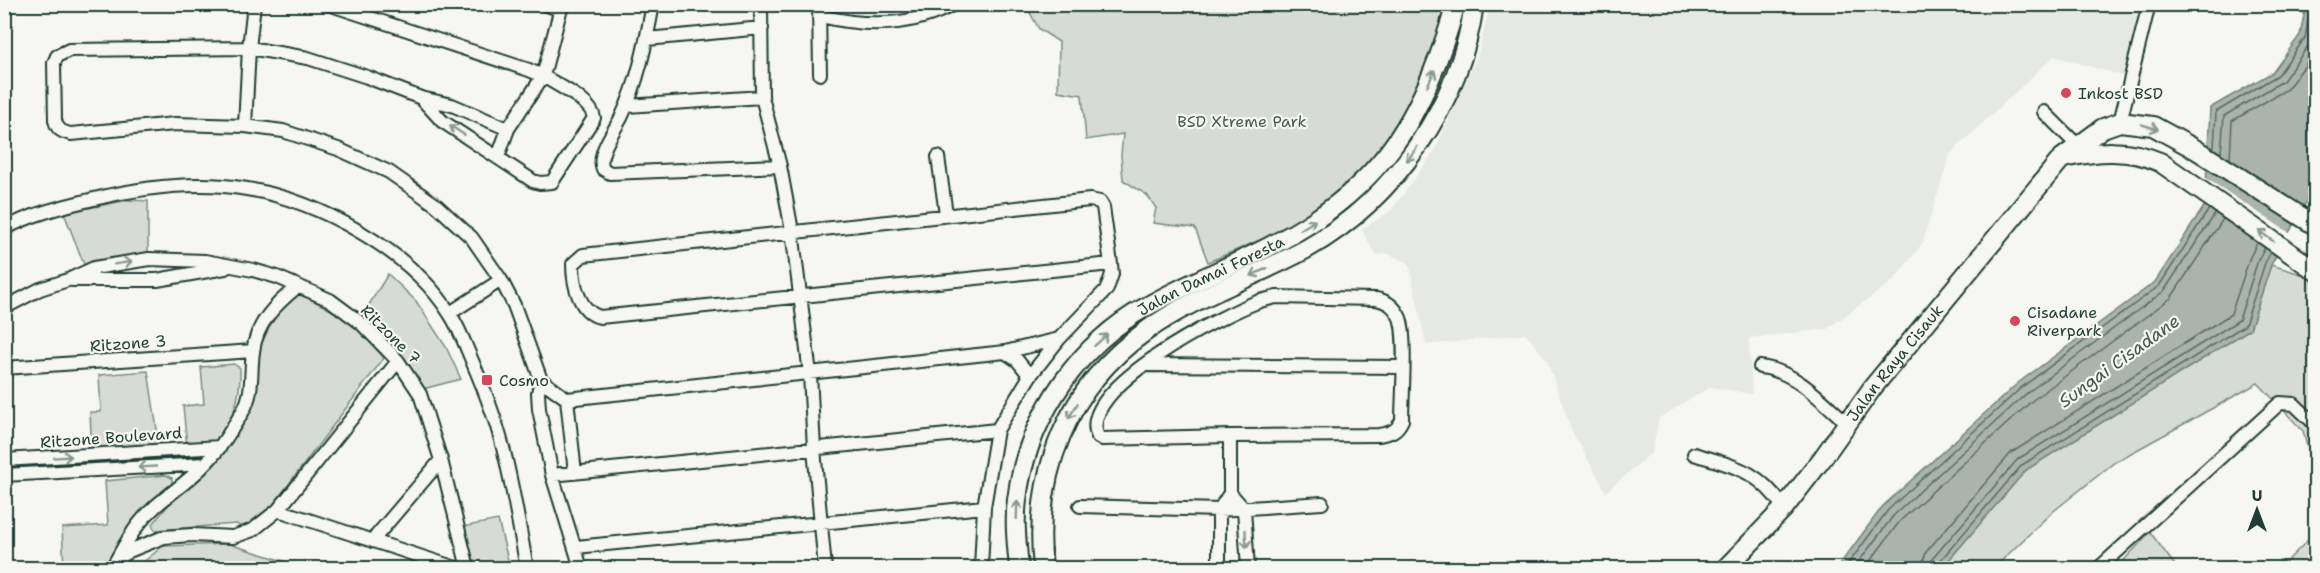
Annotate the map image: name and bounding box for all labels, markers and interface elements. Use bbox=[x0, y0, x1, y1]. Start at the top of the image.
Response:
one-way arrow bbox=[1426, 69, 1437, 87]
place label: Inkost BSD bbox=[2078, 83, 2163, 104]
marker: Inkost BSD bbox=[2059, 86, 2073, 100]
park label: BSD Xtreme Park bbox=[1177, 111, 1307, 132]
one-way arrow bbox=[2140, 122, 2159, 133]
one-way arrow bbox=[449, 124, 466, 136]
one-way arrow bbox=[1405, 145, 1418, 161]
one-way arrow bbox=[1299, 218, 1316, 230]
one-way arrow bbox=[2258, 230, 2274, 242]
street label: Jalan Damai Foresta bbox=[1134, 231, 1288, 321]
one-way arrow bbox=[113, 257, 133, 268]
one-way arrow bbox=[1251, 266, 1269, 278]
street label: Ritzone 7 bbox=[356, 300, 425, 369]
street label: Jalan Raya Cisauk bbox=[1842, 300, 1948, 426]
place label: Cisadane Riverpark bbox=[2027, 302, 2102, 341]
water label: Sungai Cisadane bbox=[2054, 309, 2184, 413]
marker: Cisadane Riverpark bbox=[2008, 314, 2022, 328]
street label: Ritzone 3 bbox=[89, 330, 167, 357]
one-way arrow bbox=[1093, 333, 1108, 347]
place label: Cosmo bbox=[499, 370, 549, 391]
marker: Cosmo bbox=[480, 373, 494, 387]
one-way arrow bbox=[1066, 402, 1078, 419]
street label: Ritzone Boulevard bbox=[39, 422, 183, 453]
one-way arrow bbox=[52, 451, 72, 462]
one-way arrow bbox=[138, 462, 157, 473]
north arrow bbox=[2227, 480, 2287, 540]
text: U bbox=[2252, 485, 2263, 506]
one-way arrow bbox=[1011, 501, 1022, 521]
one-way arrow bbox=[1240, 529, 1251, 548]

